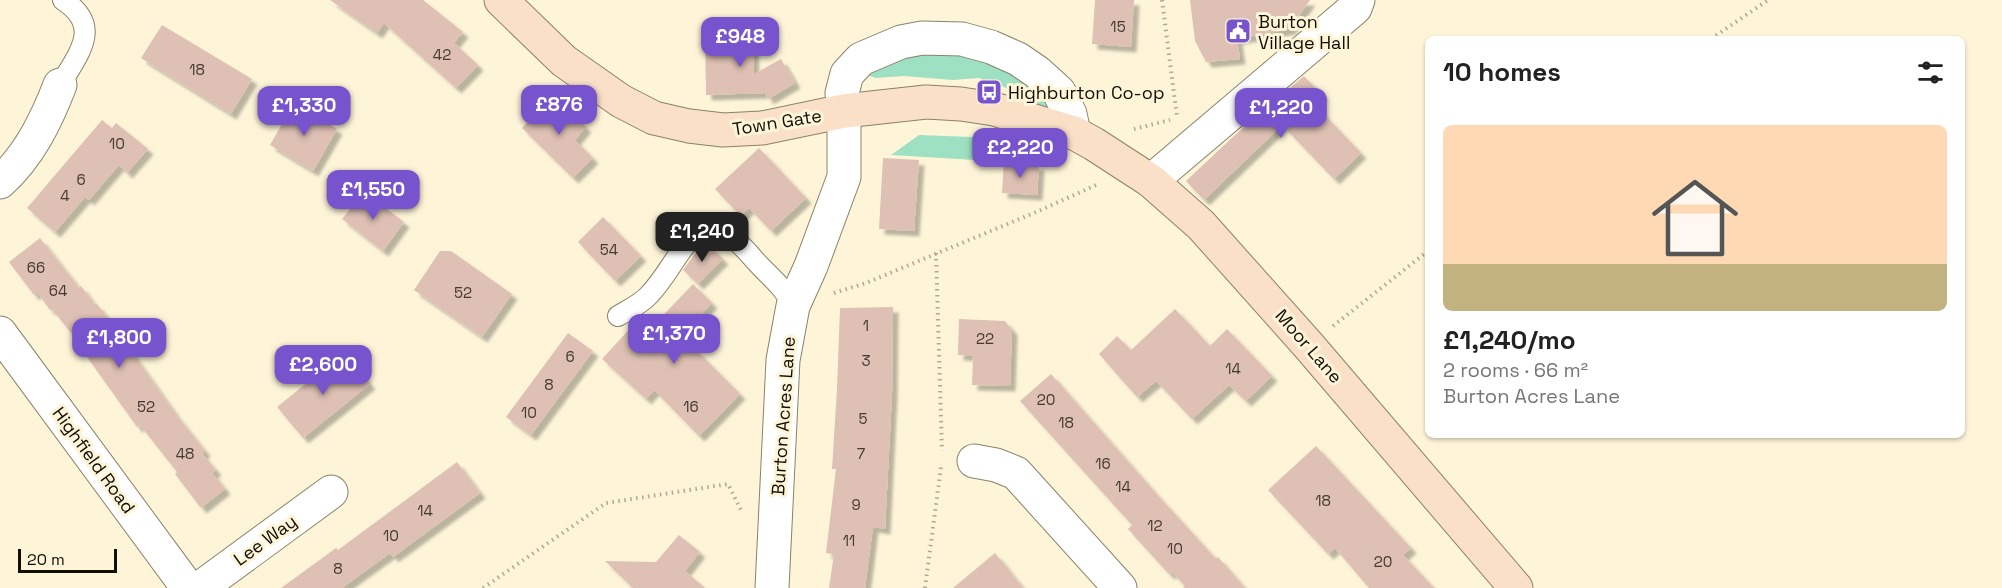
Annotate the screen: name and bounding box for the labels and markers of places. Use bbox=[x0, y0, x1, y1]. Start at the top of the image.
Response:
place label: Burton Village Hall bbox=[1258, 10, 1350, 54]
public building icon: Burton Village Hall bbox=[1223, 16, 1253, 46]
pin: £948 bbox=[704, 17, 776, 68]
bus stop icon: Highburton Co-op bbox=[974, 77, 1004, 107]
place label: Highburton Co-op bbox=[1008, 81, 1165, 104]
pin: £876 bbox=[523, 85, 595, 136]
pin: £1,330 bbox=[255, 86, 353, 137]
pin: £1,220 bbox=[1232, 88, 1330, 139]
pin: £2,220 bbox=[971, 128, 1069, 179]
pin: £1,550 bbox=[324, 170, 422, 221]
pin: £1,240 bbox=[653, 212, 751, 263]
pin: £1,370 bbox=[625, 314, 723, 365]
pin: £1,800 bbox=[70, 318, 168, 369]
pin: £2,600 bbox=[274, 345, 372, 396]

